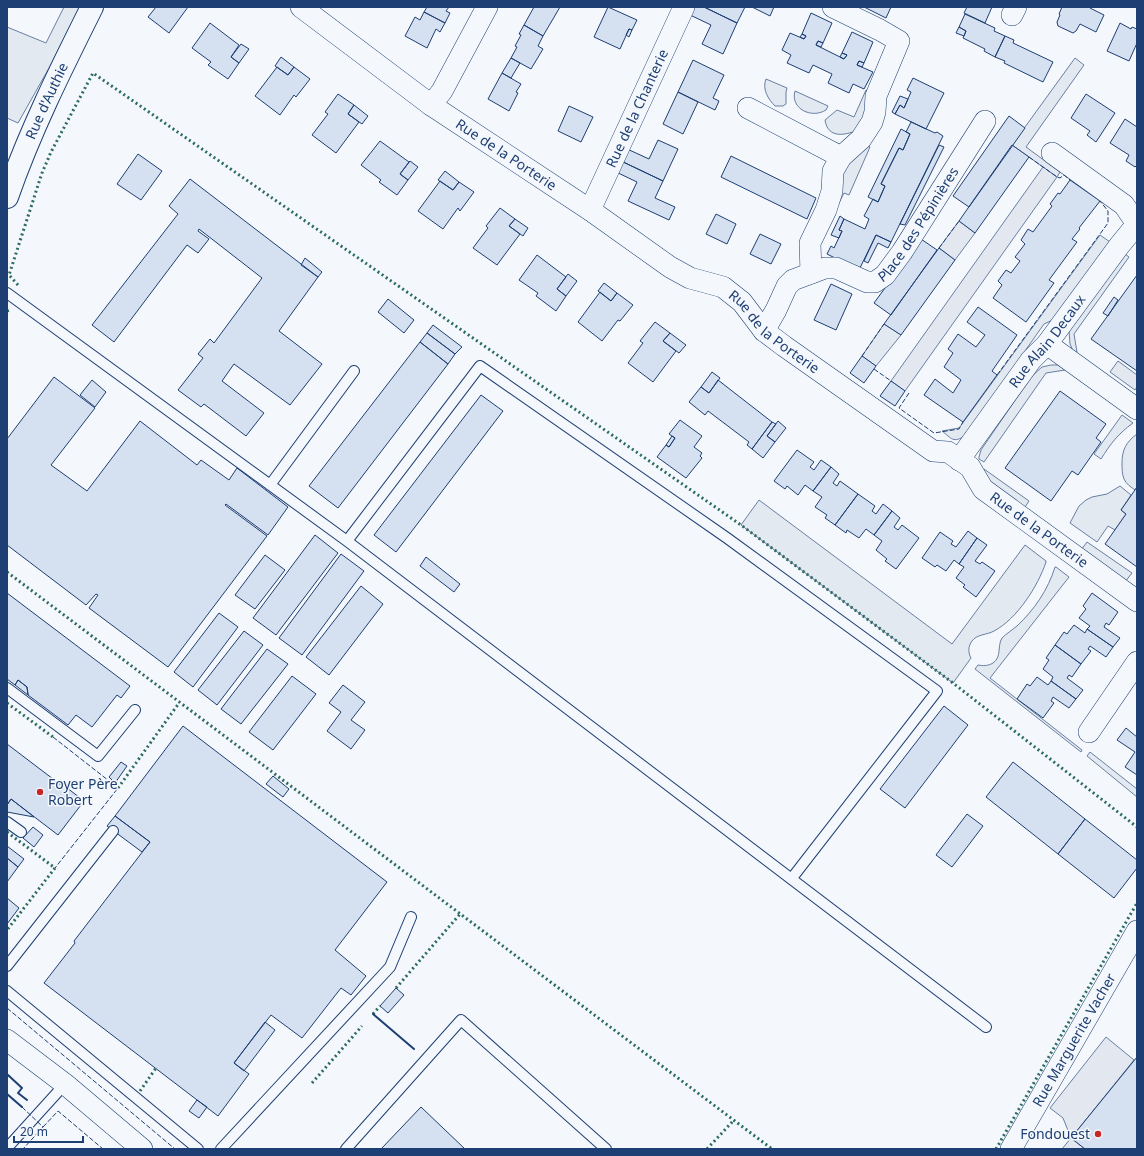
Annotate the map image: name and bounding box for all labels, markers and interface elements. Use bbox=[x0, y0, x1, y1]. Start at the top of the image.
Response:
street label: Rue de la Chanterie bbox=[601, 46, 672, 170]
street label: Rue d'Authie bbox=[20, 59, 72, 142]
street label: Rue de la Porterie bbox=[452, 114, 561, 195]
street label: Place des Pépinières bbox=[874, 163, 963, 286]
street label: Rue de la Porterie bbox=[725, 285, 824, 377]
street label: Rue Alain Decaux bbox=[1004, 290, 1090, 391]
street label: Rue de la Porterie bbox=[986, 487, 1092, 572]
place label: Foyer Père Robert bbox=[48, 774, 118, 809]
marker: Foyer Père Robert bbox=[35, 787, 45, 797]
street label: Rue Marguerite Vacher bbox=[1028, 969, 1120, 1110]
scale bar bbox=[14, 1118, 83, 1144]
text: 20 m bbox=[20, 1123, 48, 1140]
place label: Fondouest bbox=[1020, 1124, 1090, 1143]
marker: Fondouest bbox=[1093, 1129, 1103, 1139]

